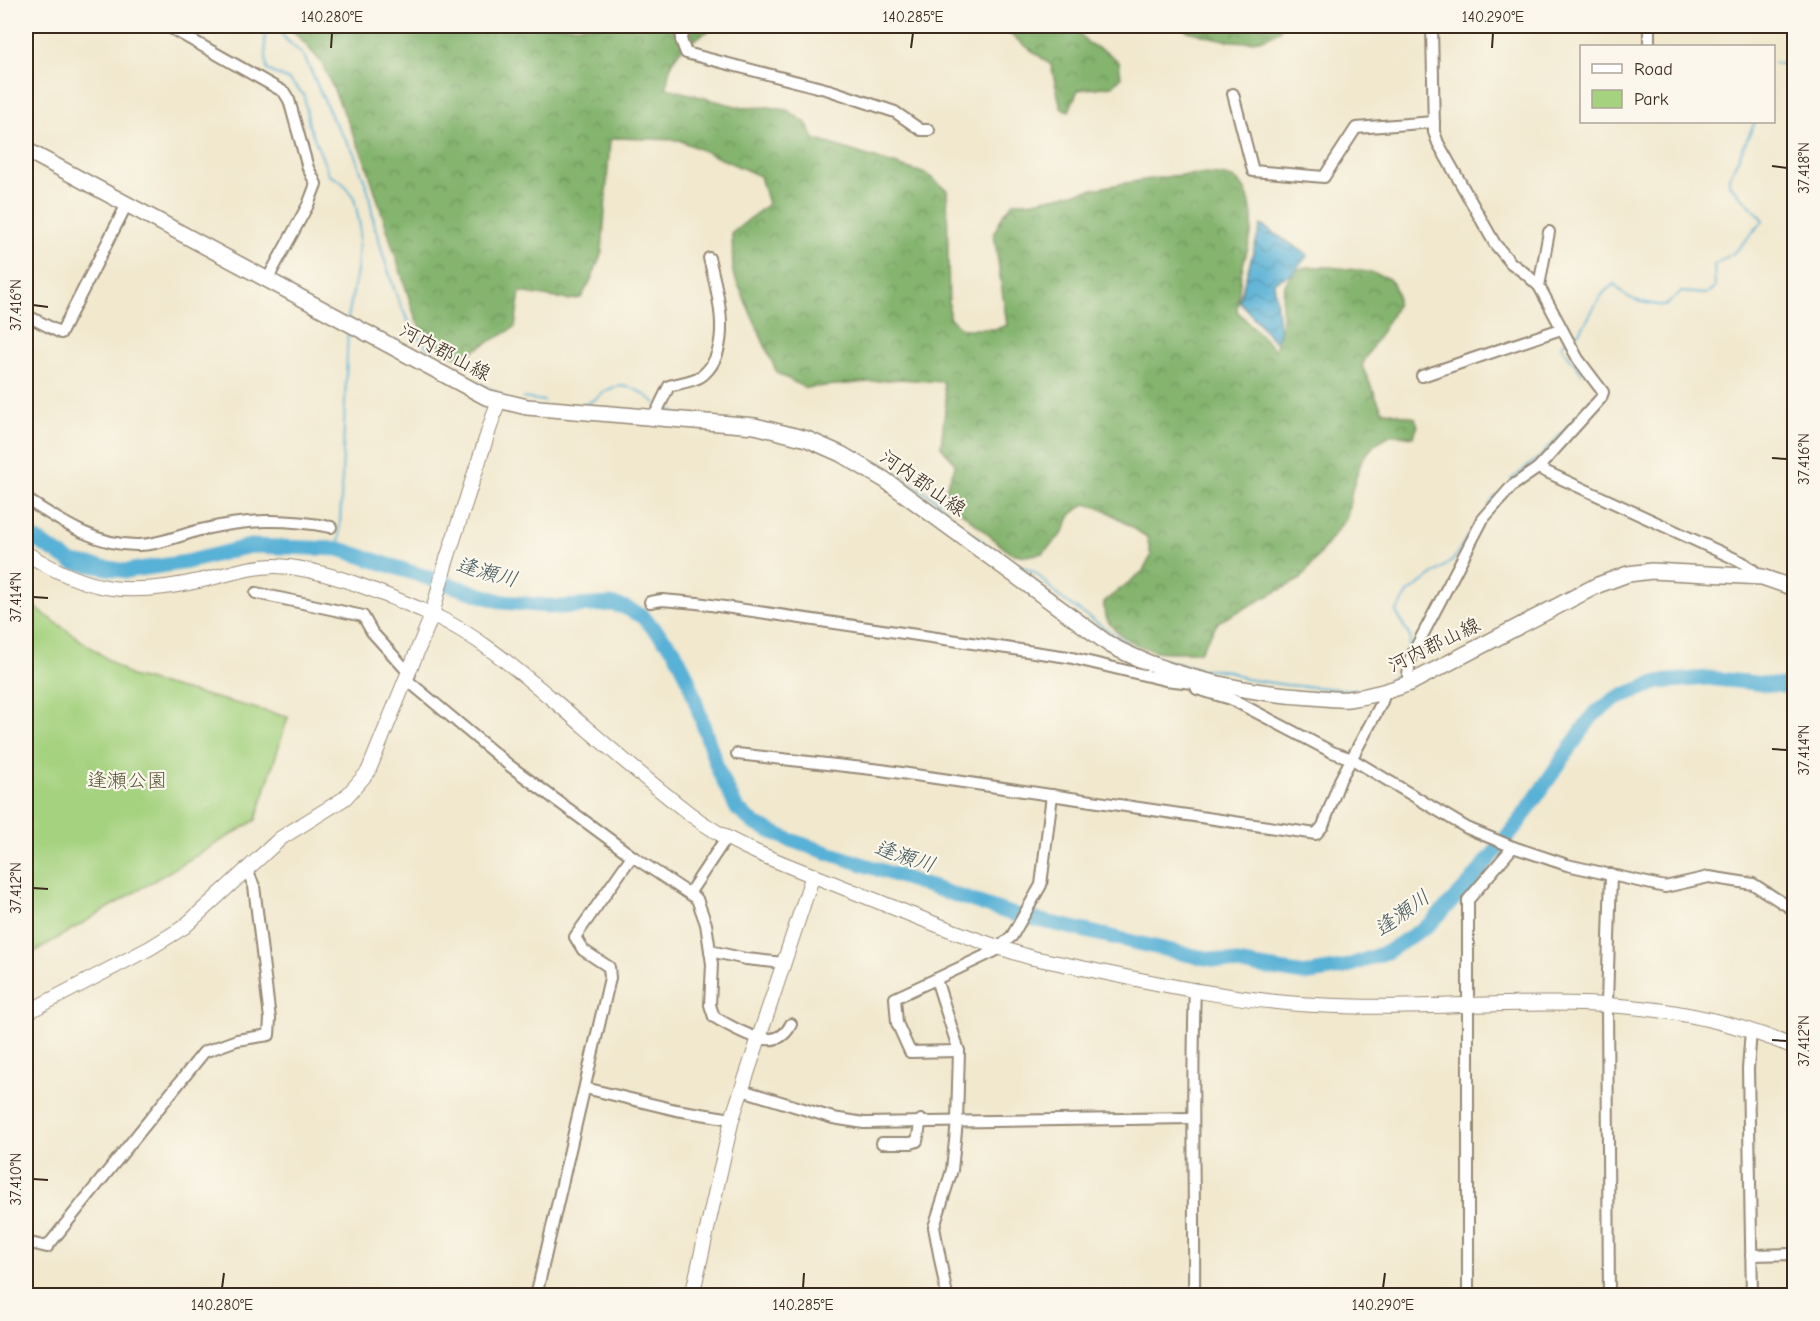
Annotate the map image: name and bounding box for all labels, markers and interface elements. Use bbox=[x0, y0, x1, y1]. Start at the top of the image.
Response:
text: 140.280°E bbox=[301, 8, 363, 26]
text: 140.285°E bbox=[882, 8, 944, 26]
text: 140.290°E bbox=[1462, 8, 1524, 26]
legend bbox=[1580, 45, 1775, 123]
text: Road bbox=[1634, 59, 1673, 80]
text: Park bbox=[1634, 89, 1669, 110]
text: 37.418°N bbox=[1795, 142, 1813, 194]
text: 37.416°N bbox=[7, 279, 25, 331]
street label: 河内郡山線 bbox=[395, 318, 495, 386]
text: 37.416°N bbox=[1795, 433, 1813, 485]
street label: 河内郡山線 bbox=[875, 445, 971, 521]
water label: 逢瀬川 bbox=[453, 552, 521, 592]
text: 37.414°N bbox=[7, 572, 25, 623]
street label: 河内郡山線 bbox=[1384, 613, 1484, 677]
text: 37.414°N bbox=[1795, 725, 1813, 776]
park label: 逢瀬公園 bbox=[87, 769, 167, 792]
water label: 逢瀬川 bbox=[871, 835, 939, 877]
text: 37.412°N bbox=[7, 862, 25, 914]
water label: 逢瀬川 bbox=[1369, 885, 1435, 941]
text: 37.412°N bbox=[1795, 1015, 1813, 1067]
text: 37.410°N bbox=[7, 1153, 25, 1205]
text: 140.280°E bbox=[191, 1296, 253, 1314]
text: 140.285°E bbox=[772, 1296, 834, 1314]
text: 140.290°E bbox=[1352, 1296, 1414, 1314]

